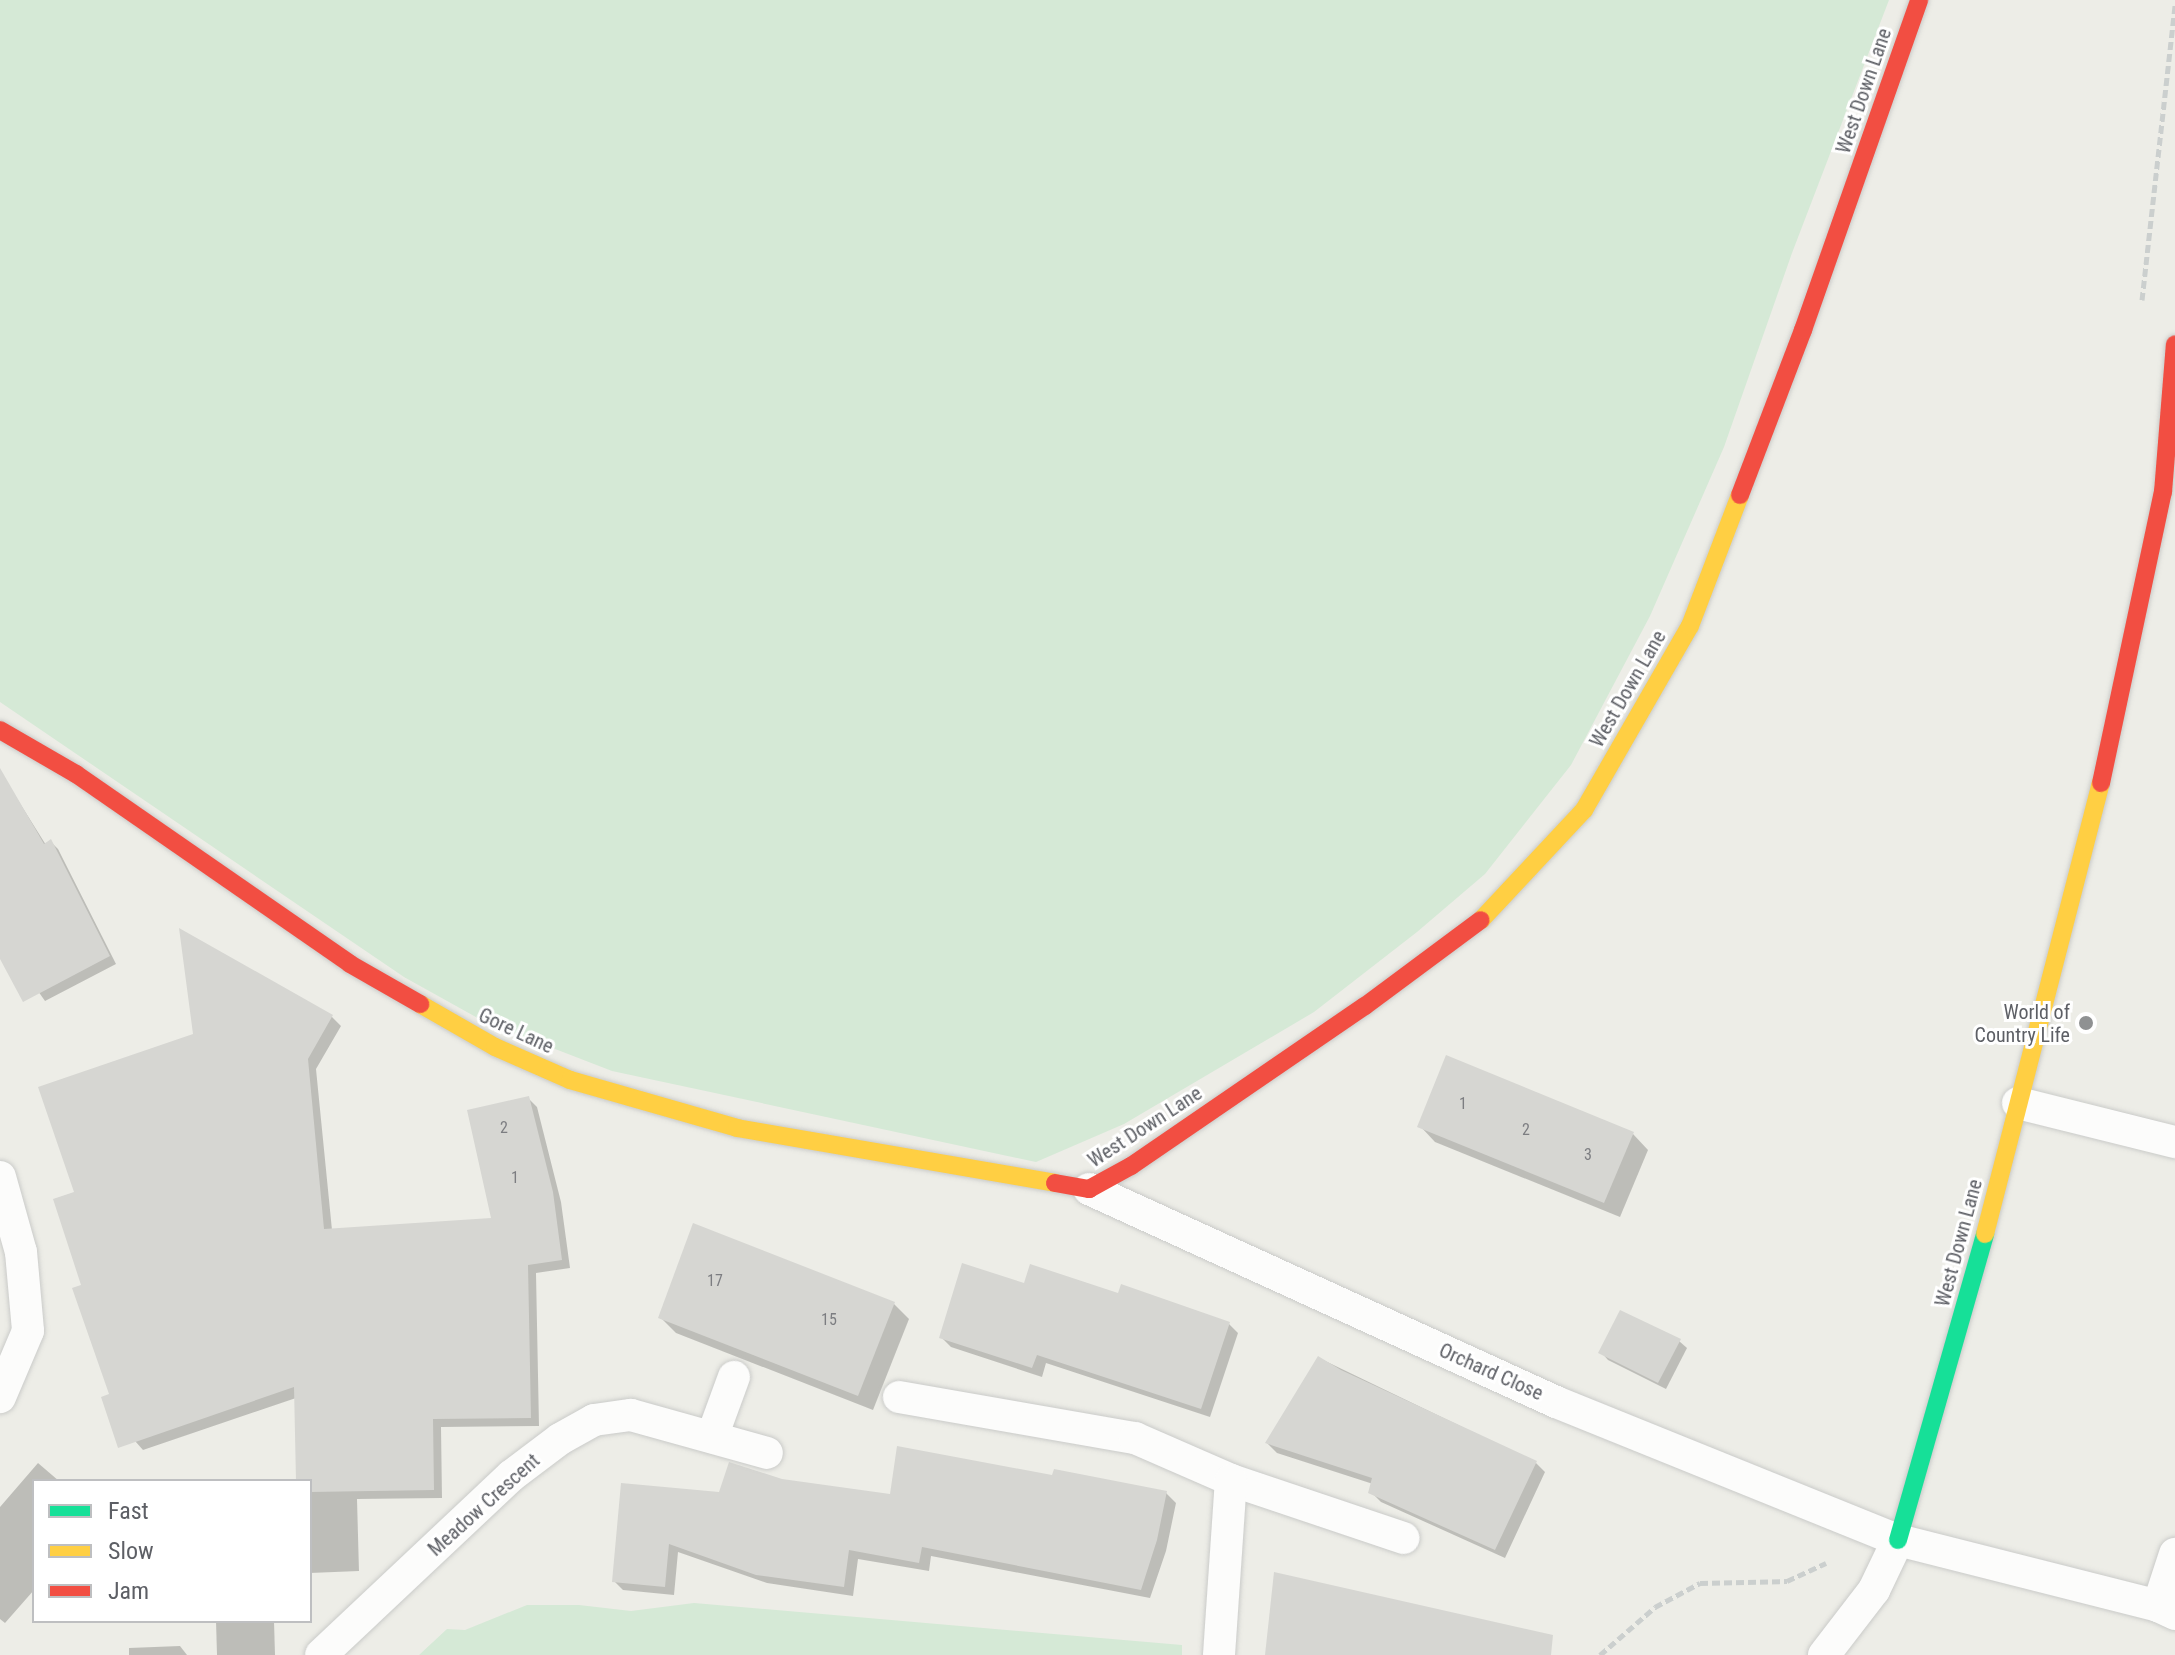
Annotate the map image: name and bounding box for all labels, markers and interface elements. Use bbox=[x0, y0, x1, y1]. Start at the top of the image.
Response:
street label: West Down Lane bbox=[1831, 25, 1897, 157]
street label: West Down Lane bbox=[1585, 626, 1671, 752]
place label: World of Country Life bbox=[1975, 1000, 2070, 1047]
street label: Gore Lane bbox=[475, 1003, 557, 1059]
marker: World of Country Life bbox=[2077, 1014, 2095, 1032]
street label: West Down Lane bbox=[1084, 1081, 1206, 1173]
house number: 1 bbox=[1459, 1094, 1467, 1114]
house number: 2 bbox=[500, 1118, 508, 1138]
house number: 2 bbox=[1522, 1120, 1530, 1140]
house number: 3 bbox=[1584, 1145, 1592, 1165]
house number: 1 bbox=[511, 1168, 519, 1188]
street label: West Down Lane bbox=[1930, 1177, 1988, 1309]
house number: 17 bbox=[707, 1271, 723, 1291]
house number: 15 bbox=[821, 1310, 837, 1330]
street label: Orchard Close bbox=[1435, 1338, 1547, 1406]
street label: Meadow Crescent bbox=[423, 1449, 545, 1561]
legend bbox=[32, 1479, 312, 1623]
text: Fast bbox=[108, 1497, 149, 1525]
text: Slow bbox=[108, 1537, 154, 1565]
text: Jam bbox=[108, 1577, 149, 1605]

